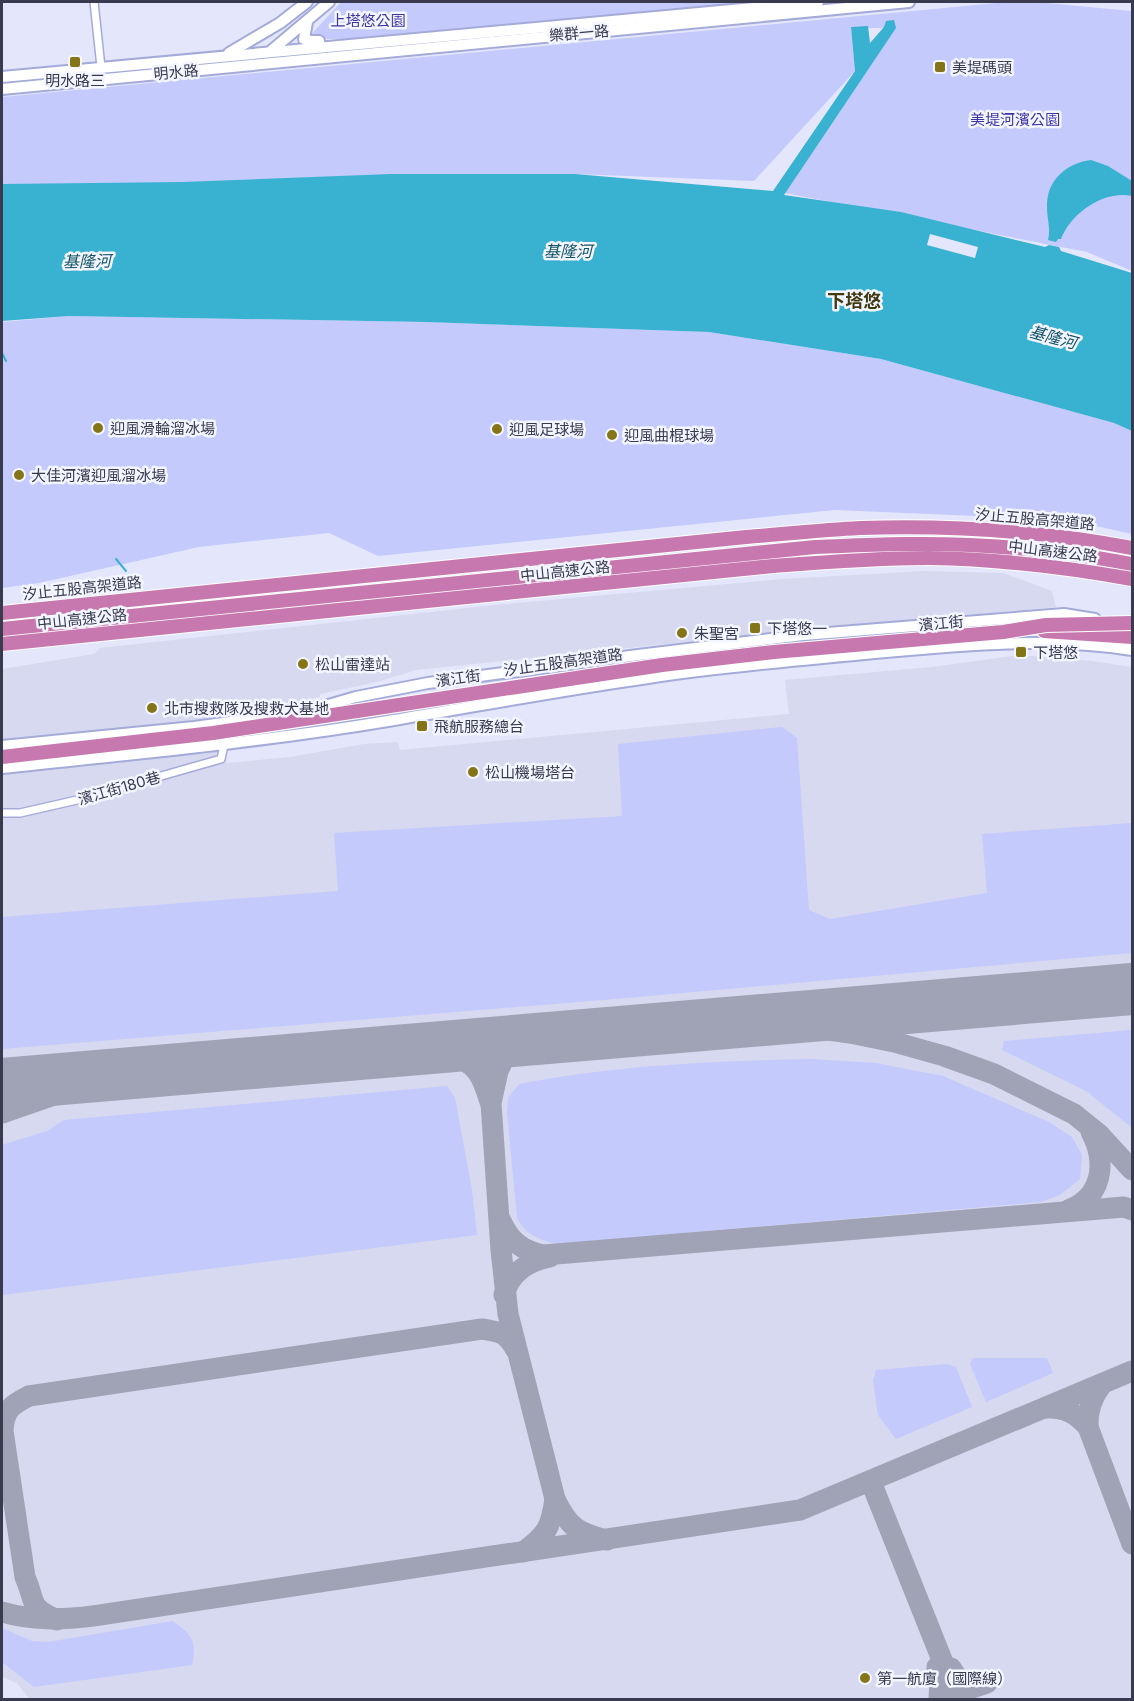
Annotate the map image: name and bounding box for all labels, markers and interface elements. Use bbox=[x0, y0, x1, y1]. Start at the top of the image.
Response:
park label: 上塔悠公園 bbox=[330, 11, 406, 30]
street label: 樂群一路 bbox=[548, 21, 610, 45]
marker: 明水路三 bbox=[68, 55, 82, 69]
place label: 美堤碼頭 bbox=[952, 58, 1012, 77]
marker: 美堤碼頭 bbox=[933, 60, 947, 74]
street label: 明水路 bbox=[153, 61, 199, 83]
place label: 明水路三 bbox=[45, 71, 105, 90]
park label: 美堤河濱公園 bbox=[970, 110, 1060, 129]
water label: 基隆河 bbox=[544, 241, 595, 261]
water label: 基隆河 bbox=[63, 251, 114, 271]
district label: 下塔悠 bbox=[827, 290, 881, 311]
water label: 基隆河 bbox=[1027, 321, 1082, 354]
place label: 迎風滑輪溜冰場 bbox=[110, 419, 215, 438]
place label: 迎風足球場 bbox=[509, 420, 584, 439]
marker: 迎風滑輪溜冰場 bbox=[91, 421, 105, 435]
marker: 迎風足球場 bbox=[490, 422, 504, 436]
place label: 迎風曲棍球場 bbox=[624, 426, 714, 445]
marker: 迎風曲棍球場 bbox=[605, 428, 619, 442]
place label: 大佳河濱迎風溜冰場 bbox=[31, 466, 166, 485]
marker: 大佳河濱迎風溜冰場 bbox=[12, 468, 26, 482]
street label: 汐止五股高架道路 bbox=[974, 504, 1096, 534]
street label: 中山高速公路 bbox=[1007, 536, 1099, 566]
street label: 中山高速公路 bbox=[519, 557, 611, 585]
street label: 汐止五股高架道路 bbox=[21, 572, 143, 604]
street label: 中山高速公路 bbox=[36, 605, 128, 633]
street label: 濱江街 bbox=[918, 612, 964, 634]
place label: 下塔悠一 bbox=[767, 619, 827, 638]
marker: 下塔悠一 bbox=[748, 621, 762, 635]
place label: 朱聖宮 bbox=[694, 624, 739, 643]
marker: 朱聖宮 bbox=[675, 626, 689, 640]
place label: 下塔悠 bbox=[1033, 643, 1078, 662]
street label: 汐止五股高架道路 bbox=[502, 644, 624, 680]
marker: 下塔悠 bbox=[1014, 645, 1028, 659]
place label: 松山雷達站 bbox=[315, 655, 390, 674]
marker: 松山雷達站 bbox=[296, 657, 310, 671]
street label: 濱江街 bbox=[434, 665, 482, 691]
place label: 北市搜救隊及搜救犬基地 bbox=[164, 699, 329, 718]
marker: 北市搜救隊及搜救犬基地 bbox=[145, 701, 159, 715]
place label: 飛航服務總台 bbox=[434, 717, 524, 736]
marker: 飛航服務總台 bbox=[415, 719, 429, 733]
place label: 松山機場塔台 bbox=[485, 763, 575, 782]
marker: 松山機場塔台 bbox=[466, 765, 480, 779]
street label: 濱江街180巷 bbox=[76, 767, 162, 809]
place label: 第一航廈（國際線） bbox=[877, 1669, 1012, 1688]
marker: 第一航廈（國際線） bbox=[858, 1671, 872, 1685]

